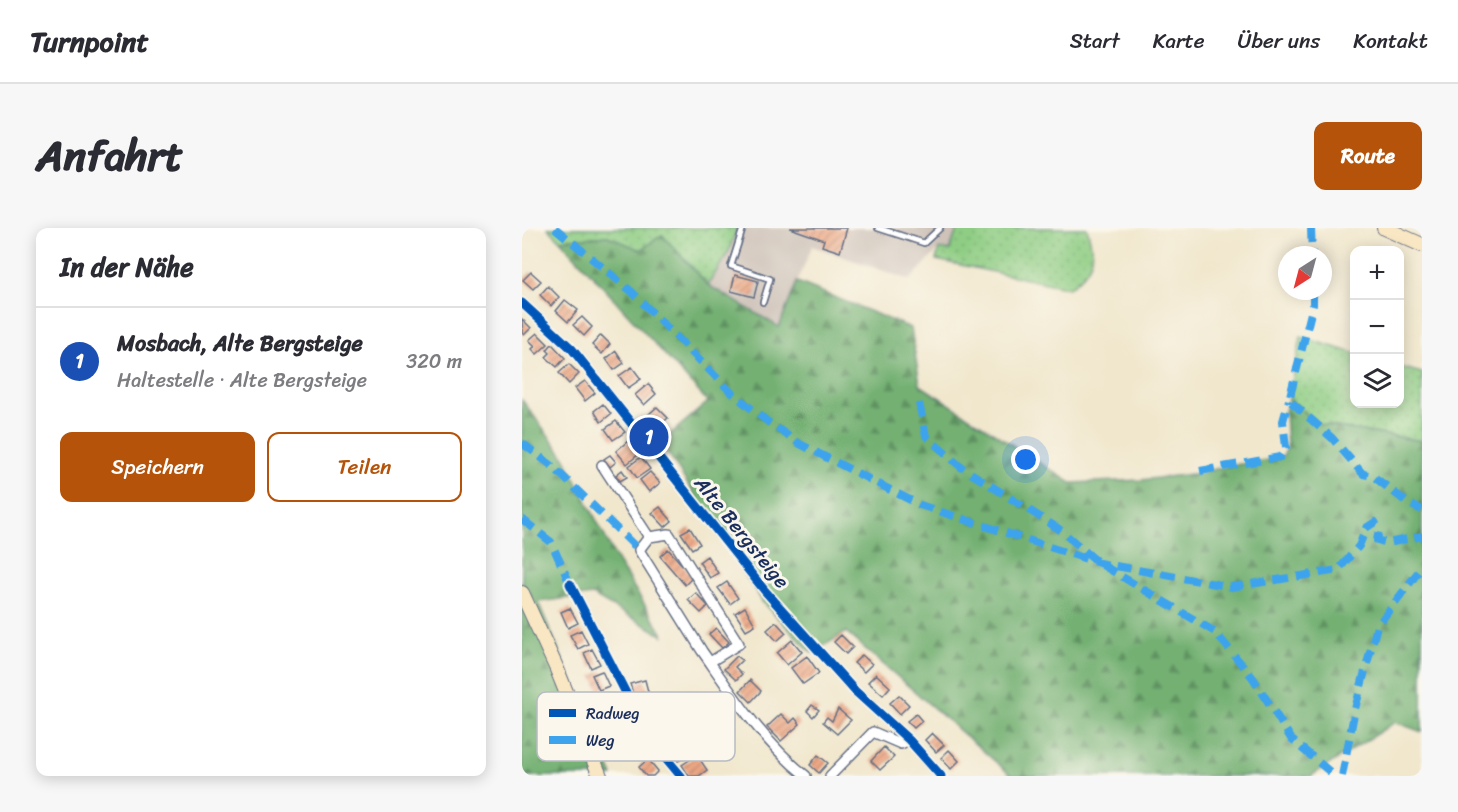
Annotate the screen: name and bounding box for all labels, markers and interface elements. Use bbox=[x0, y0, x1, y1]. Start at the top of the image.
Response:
text: Turnpoint bbox=[30, 17, 149, 66]
text: Start bbox=[1070, 22, 1120, 60]
text: Karte bbox=[1153, 22, 1205, 60]
text: Über uns bbox=[1238, 22, 1320, 60]
text: Kontakt bbox=[1353, 22, 1428, 60]
text: Anfahrt bbox=[36, 119, 183, 193]
button: Route bbox=[1314, 122, 1422, 190]
text: In der Nähe bbox=[60, 244, 194, 290]
north arrow bbox=[1278, 246, 1332, 300]
map controls bbox=[1350, 246, 1404, 408]
button: + bbox=[1350, 246, 1404, 300]
button: − bbox=[1350, 300, 1404, 354]
text: Mosbach, Alte Bergsteige bbox=[117, 324, 363, 363]
text: 1 bbox=[75, 344, 84, 379]
text: 320 m bbox=[406, 344, 462, 379]
button: layers bbox=[1350, 354, 1404, 408]
text: Haltestelle · Alte Bergsteige bbox=[117, 363, 367, 398]
pin: 1 bbox=[630, 414, 668, 460]
button: Speichern bbox=[60, 432, 255, 502]
button: Teilen bbox=[267, 432, 462, 502]
your location bbox=[1011, 445, 1040, 474]
street label: Alte Bergsteige bbox=[684, 467, 798, 597]
legend bbox=[537, 692, 735, 761]
text: Radweg bbox=[586, 699, 640, 728]
text: Weg bbox=[586, 726, 615, 755]

